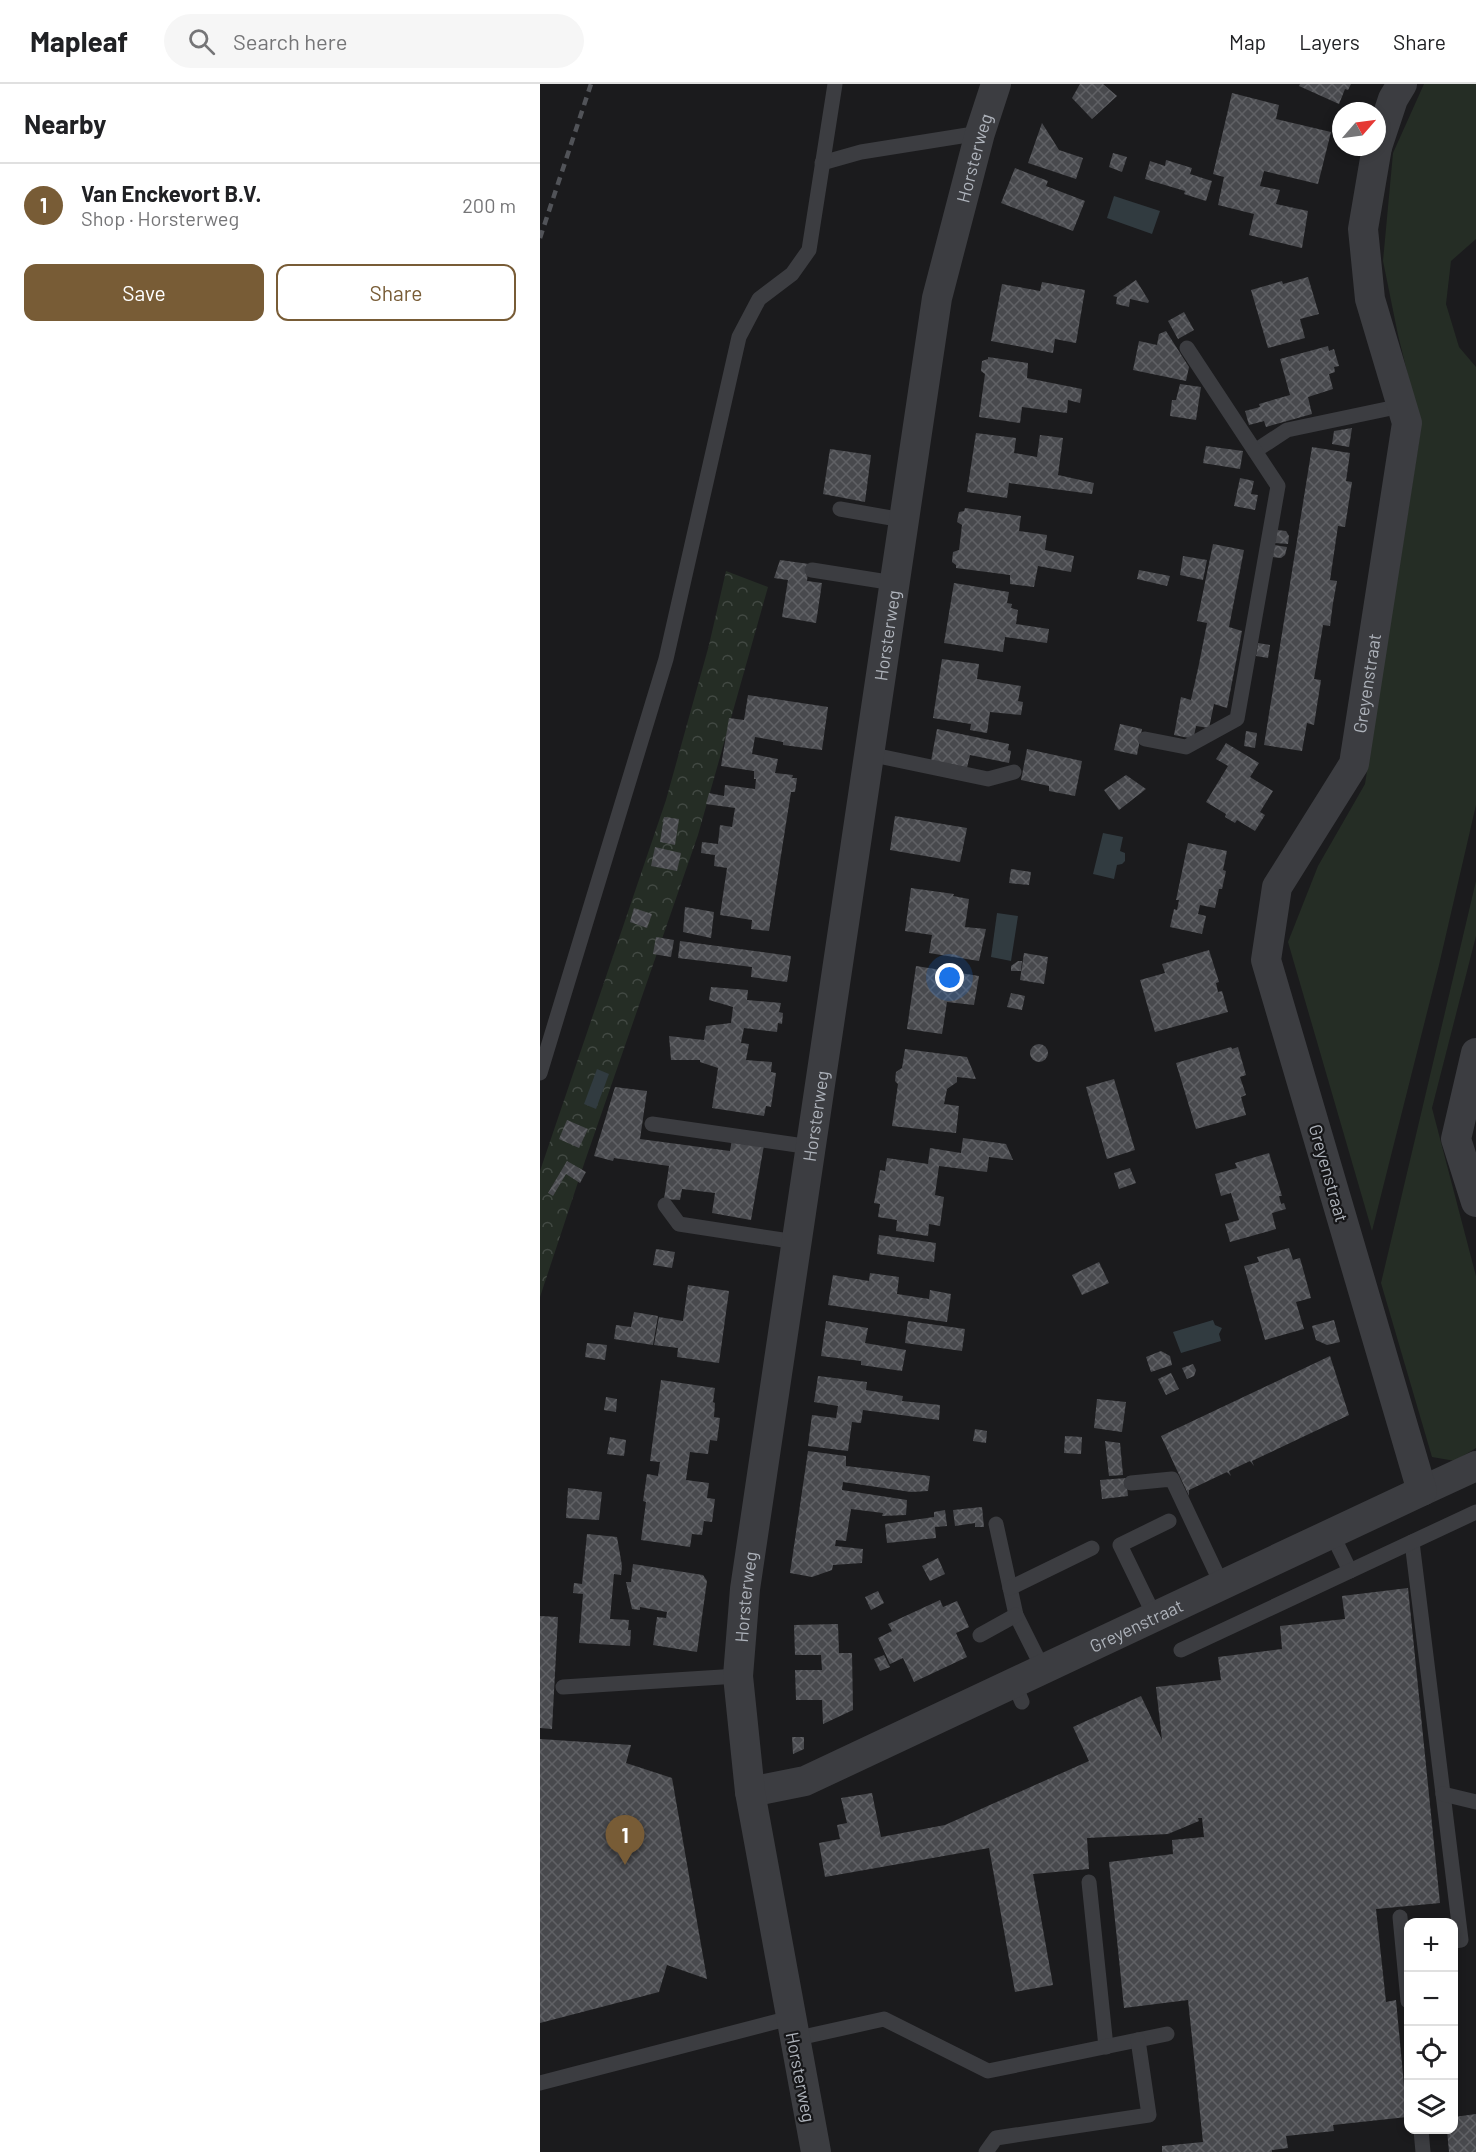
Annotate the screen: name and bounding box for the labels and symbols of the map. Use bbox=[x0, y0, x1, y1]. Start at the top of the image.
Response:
north arrow bbox=[1332, 102, 1386, 156]
street label: Horsterweg bbox=[951, 110, 997, 205]
street label: Horsterweg bbox=[869, 588, 904, 682]
street label: Greyenstraat bbox=[1348, 632, 1385, 735]
your location bbox=[935, 963, 964, 992]
street label: Horsterweg bbox=[798, 1069, 833, 1163]
street label: Greyenstraat bbox=[1305, 1122, 1353, 1224]
street label: Horsterweg bbox=[730, 1550, 761, 1643]
street label: Greyenstraat bbox=[1086, 1594, 1186, 1657]
pin: 1 bbox=[606, 1816, 644, 1865]
street label: Horsterweg bbox=[781, 2030, 821, 2124]

